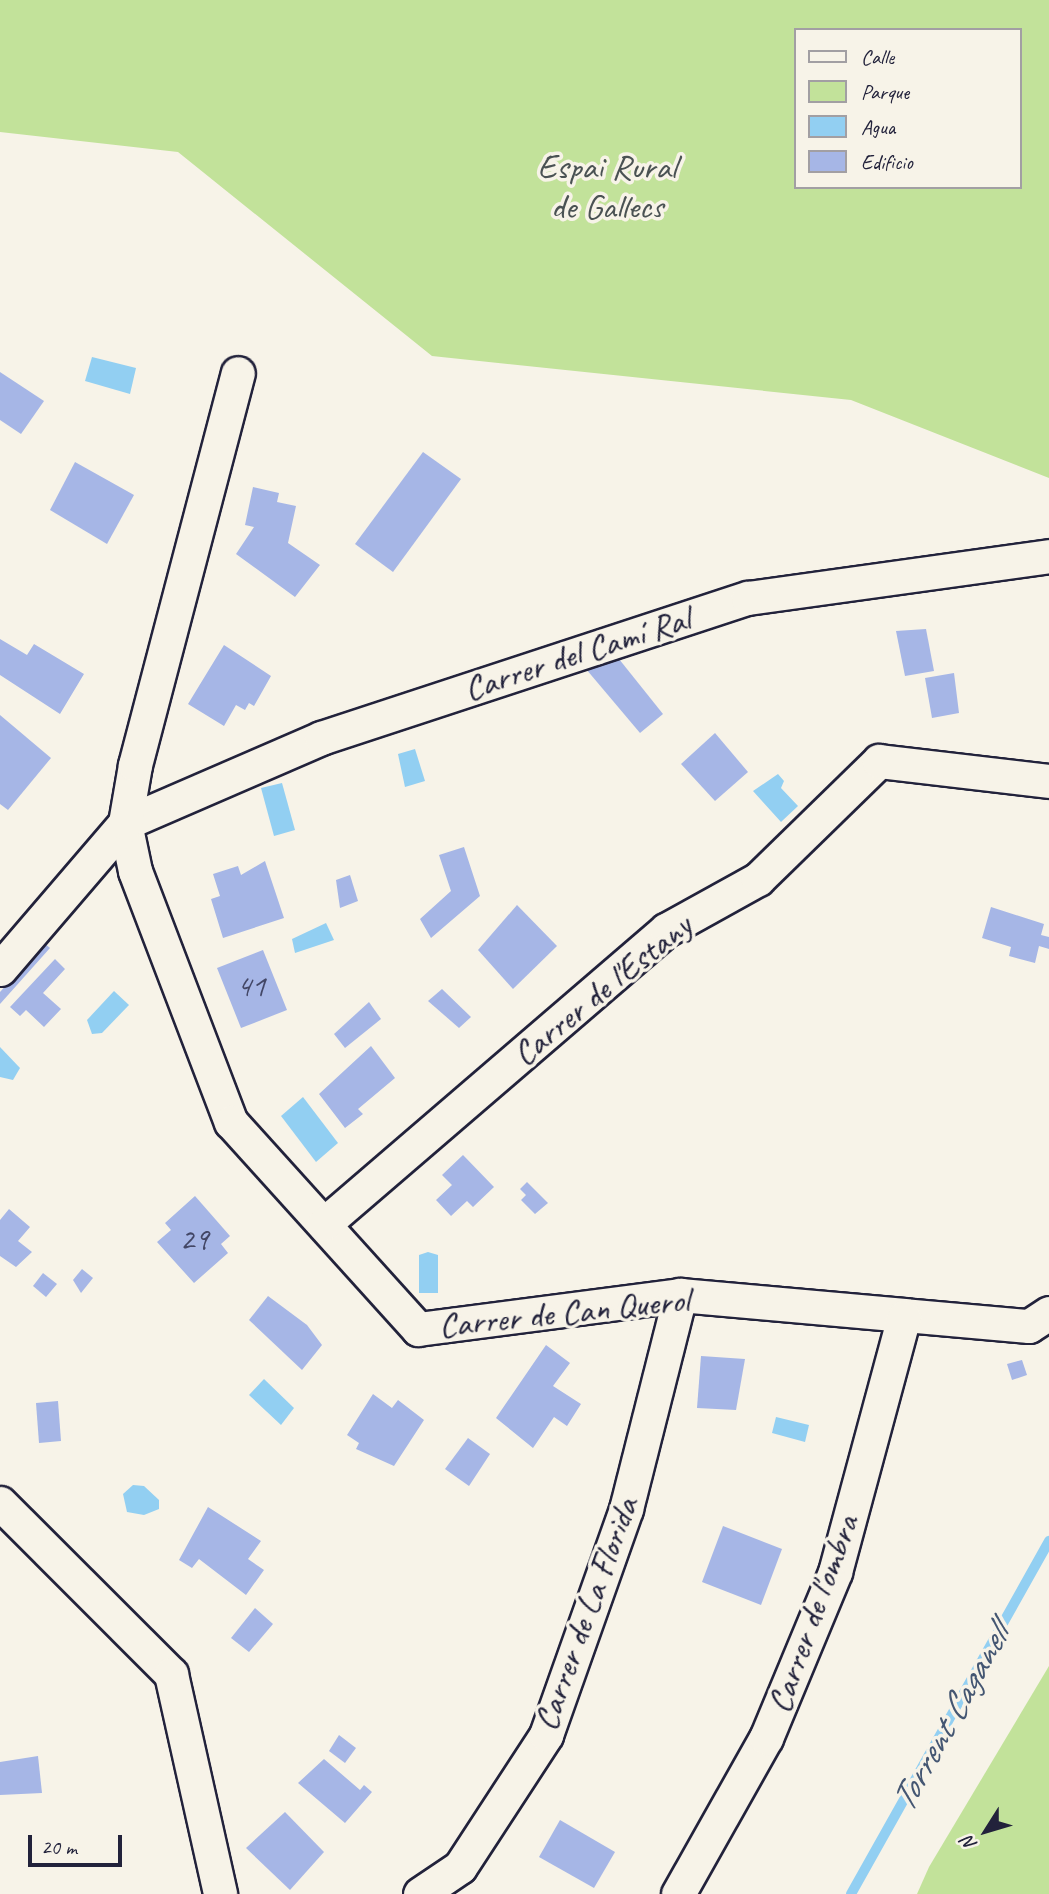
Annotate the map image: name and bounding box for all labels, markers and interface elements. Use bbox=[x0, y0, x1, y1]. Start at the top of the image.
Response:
legend bbox=[794, 28, 1021, 189]
text: Calle bbox=[861, 44, 894, 70]
text: Parque bbox=[861, 79, 909, 105]
text: Agua bbox=[861, 114, 895, 140]
park label: Espai Rural de Gallecs bbox=[538, 146, 676, 228]
text: Edificio bbox=[861, 149, 913, 175]
street label: Carrer del Camí Ral bbox=[459, 598, 695, 710]
street label: Carrer de l'Estany bbox=[504, 905, 700, 1075]
house number: 41 bbox=[237, 967, 265, 1005]
house number: 29 bbox=[180, 1220, 208, 1258]
street label: Carrer de Can Querol bbox=[437, 1279, 691, 1347]
street label: Carrer de La Florida bbox=[525, 1492, 647, 1736]
street label: Carrer de l'ombra bbox=[758, 1510, 868, 1718]
water label: Torrent Caganell bbox=[881, 1617, 1019, 1819]
north arrow bbox=[951, 1796, 1021, 1866]
scale bar bbox=[32, 1820, 126, 1864]
text: N bbox=[956, 1832, 982, 1856]
text: 20 m bbox=[41, 1834, 77, 1860]

